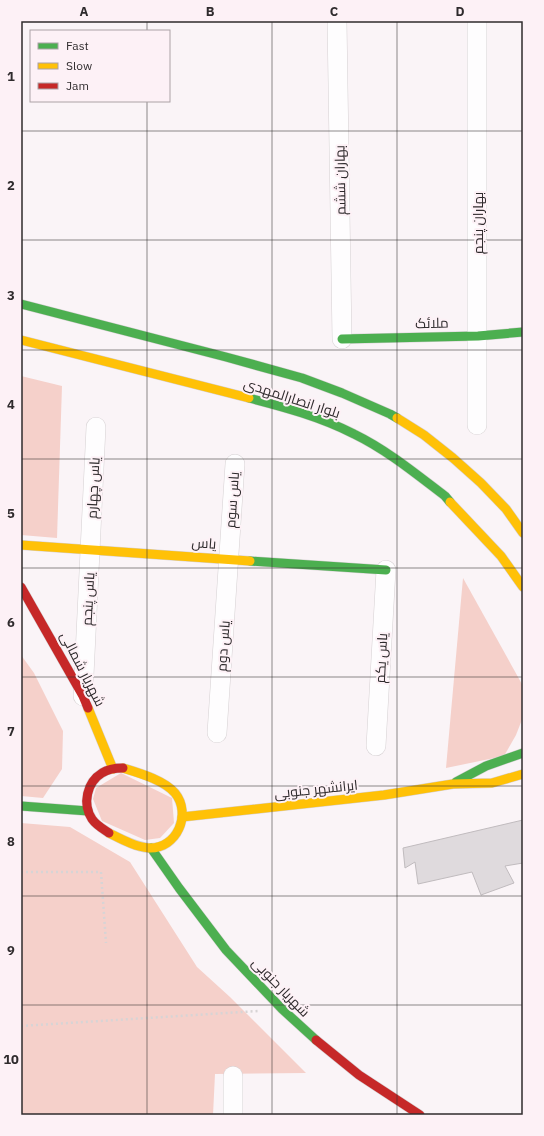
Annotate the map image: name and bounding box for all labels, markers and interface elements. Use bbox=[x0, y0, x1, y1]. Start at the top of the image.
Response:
text: A bbox=[80, 3, 89, 20]
text: B bbox=[206, 3, 215, 20]
text: C bbox=[330, 3, 339, 20]
text: D bbox=[455, 3, 465, 20]
legend bbox=[30, 30, 170, 102]
text: Fast bbox=[66, 38, 89, 53]
text: Slow bbox=[66, 58, 92, 73]
text: 1 bbox=[7, 68, 15, 85]
text: Jam bbox=[66, 78, 89, 93]
street label: بهاران ششم bbox=[330, 145, 351, 215]
text: 2 bbox=[7, 177, 15, 194]
street label: بهاران پنجم bbox=[469, 192, 488, 254]
text: 3 bbox=[7, 287, 15, 304]
street label: ملائک bbox=[415, 314, 449, 332]
street label: بلوار انصارالمهدی bbox=[241, 374, 343, 422]
text: 4 bbox=[7, 396, 15, 413]
street label: یاس چهارم bbox=[82, 456, 105, 519]
street label: یاس سوم bbox=[221, 471, 244, 529]
text: 5 bbox=[7, 505, 15, 522]
street label: یاس bbox=[191, 533, 217, 553]
street label: یاس پنجم bbox=[78, 571, 99, 626]
text: 6 bbox=[7, 614, 15, 631]
street label: یاس دوم bbox=[212, 620, 235, 672]
street label: شهریار شمالی bbox=[57, 629, 109, 709]
street label: یاس یکم bbox=[371, 632, 392, 684]
text: 7 bbox=[7, 723, 15, 740]
street label: ایرانشهر جنوبی bbox=[273, 776, 359, 802]
text: 8 bbox=[7, 833, 15, 850]
text: 9 bbox=[7, 942, 15, 959]
street label: شهریار جنوبی bbox=[248, 953, 314, 1021]
text: 10 bbox=[3, 1051, 19, 1068]

